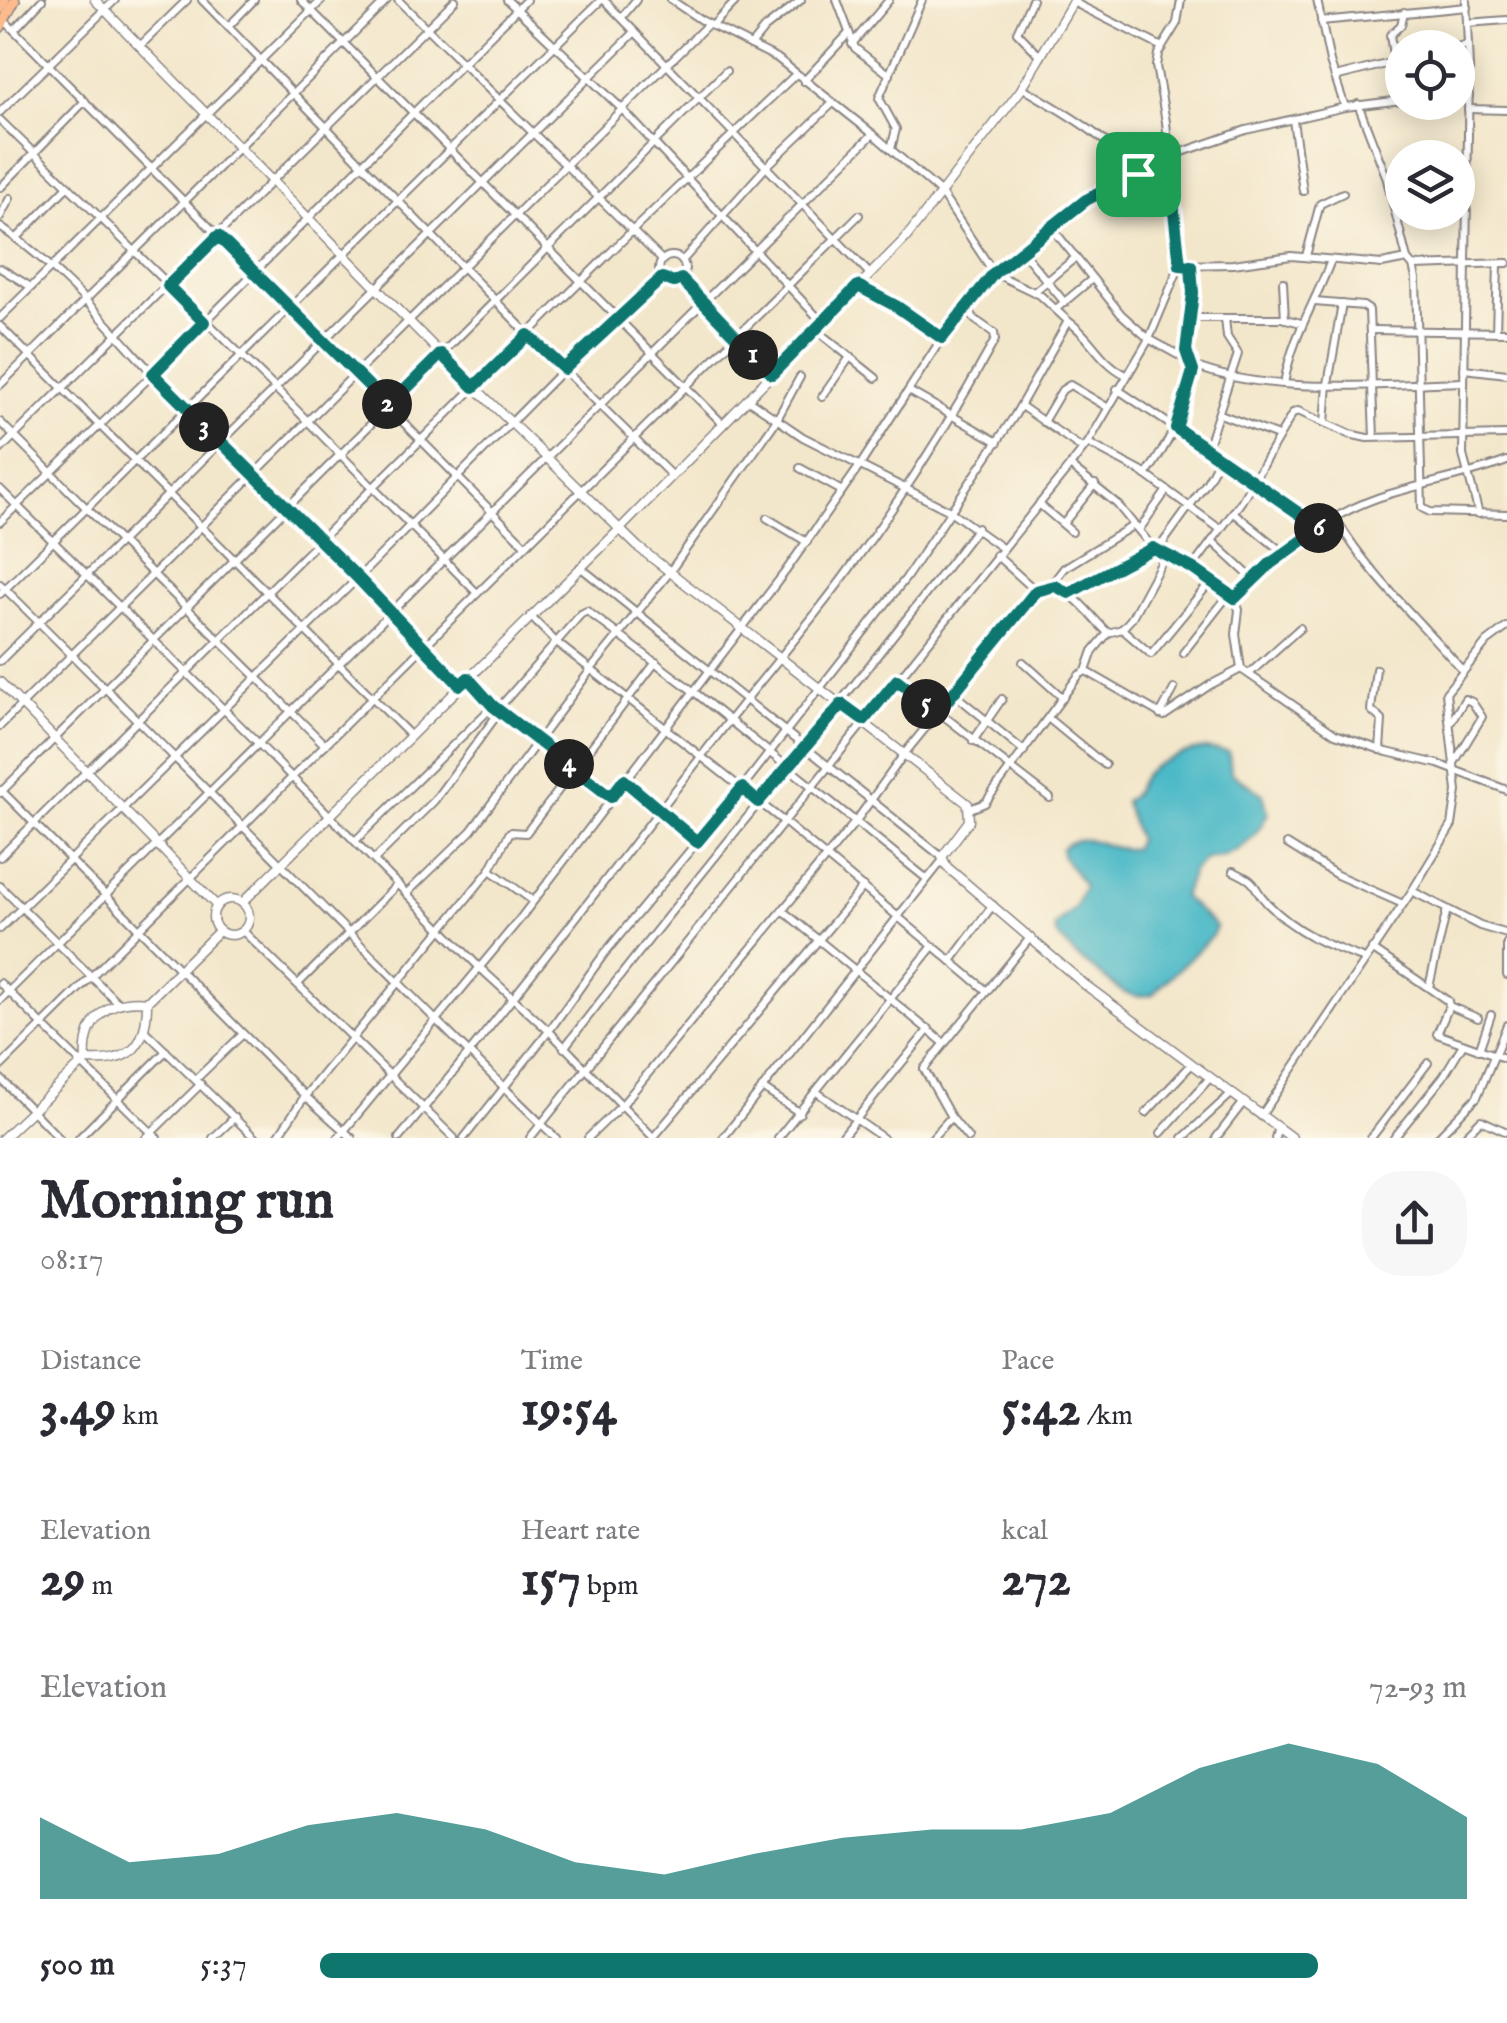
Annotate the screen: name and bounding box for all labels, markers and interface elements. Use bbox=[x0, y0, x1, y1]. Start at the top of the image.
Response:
map controls bbox=[1385, 30, 1475, 230]
button: locate bbox=[1385, 30, 1475, 120]
pin bbox=[1096, 132, 1181, 217]
button: layers bbox=[1385, 140, 1475, 230]
icon: arrive bbox=[1111, 147, 1166, 202]
pin: 1 bbox=[728, 330, 778, 380]
text: 1 bbox=[748, 337, 758, 372]
pin: 2 bbox=[362, 379, 412, 429]
text: 2 bbox=[380, 386, 394, 421]
pin: 3 bbox=[179, 402, 229, 452]
text: 3 bbox=[199, 409, 209, 444]
pin: 6 bbox=[1294, 503, 1344, 553]
text: 6 bbox=[1313, 510, 1325, 545]
pin: 5 bbox=[901, 679, 951, 729]
text: 5 bbox=[921, 686, 931, 721]
pin: 4 bbox=[544, 739, 594, 789]
text: 4 bbox=[562, 746, 576, 781]
text: Morning run bbox=[40, 1167, 334, 1237]
button: share bbox=[1362, 1171, 1467, 1276]
text: 08:17 bbox=[40, 1240, 104, 1281]
text: Distance bbox=[40, 1344, 141, 1379]
text: Time bbox=[521, 1344, 583, 1379]
text: Pace bbox=[1001, 1344, 1054, 1379]
text: 3.49 bbox=[40, 1379, 116, 1442]
text: 19:54 bbox=[521, 1379, 617, 1442]
text: 5:42 bbox=[1001, 1379, 1081, 1442]
text: km bbox=[116, 1399, 159, 1434]
text: /km bbox=[1081, 1399, 1133, 1434]
text: Elevation bbox=[40, 1514, 151, 1549]
text: Heart rate bbox=[521, 1514, 640, 1549]
text: kcal bbox=[1001, 1514, 1048, 1549]
text: 29 bbox=[40, 1549, 85, 1612]
text: 157 bbox=[521, 1549, 581, 1612]
text: 272 bbox=[1001, 1549, 1071, 1612]
text: m bbox=[85, 1569, 113, 1604]
text: bpm bbox=[581, 1569, 639, 1604]
text: Elevation bbox=[40, 1668, 167, 1709]
text: 72–93 m bbox=[1369, 1668, 1467, 1709]
text: 500 m bbox=[40, 1945, 115, 1986]
text: 5:37 bbox=[200, 1945, 247, 1986]

